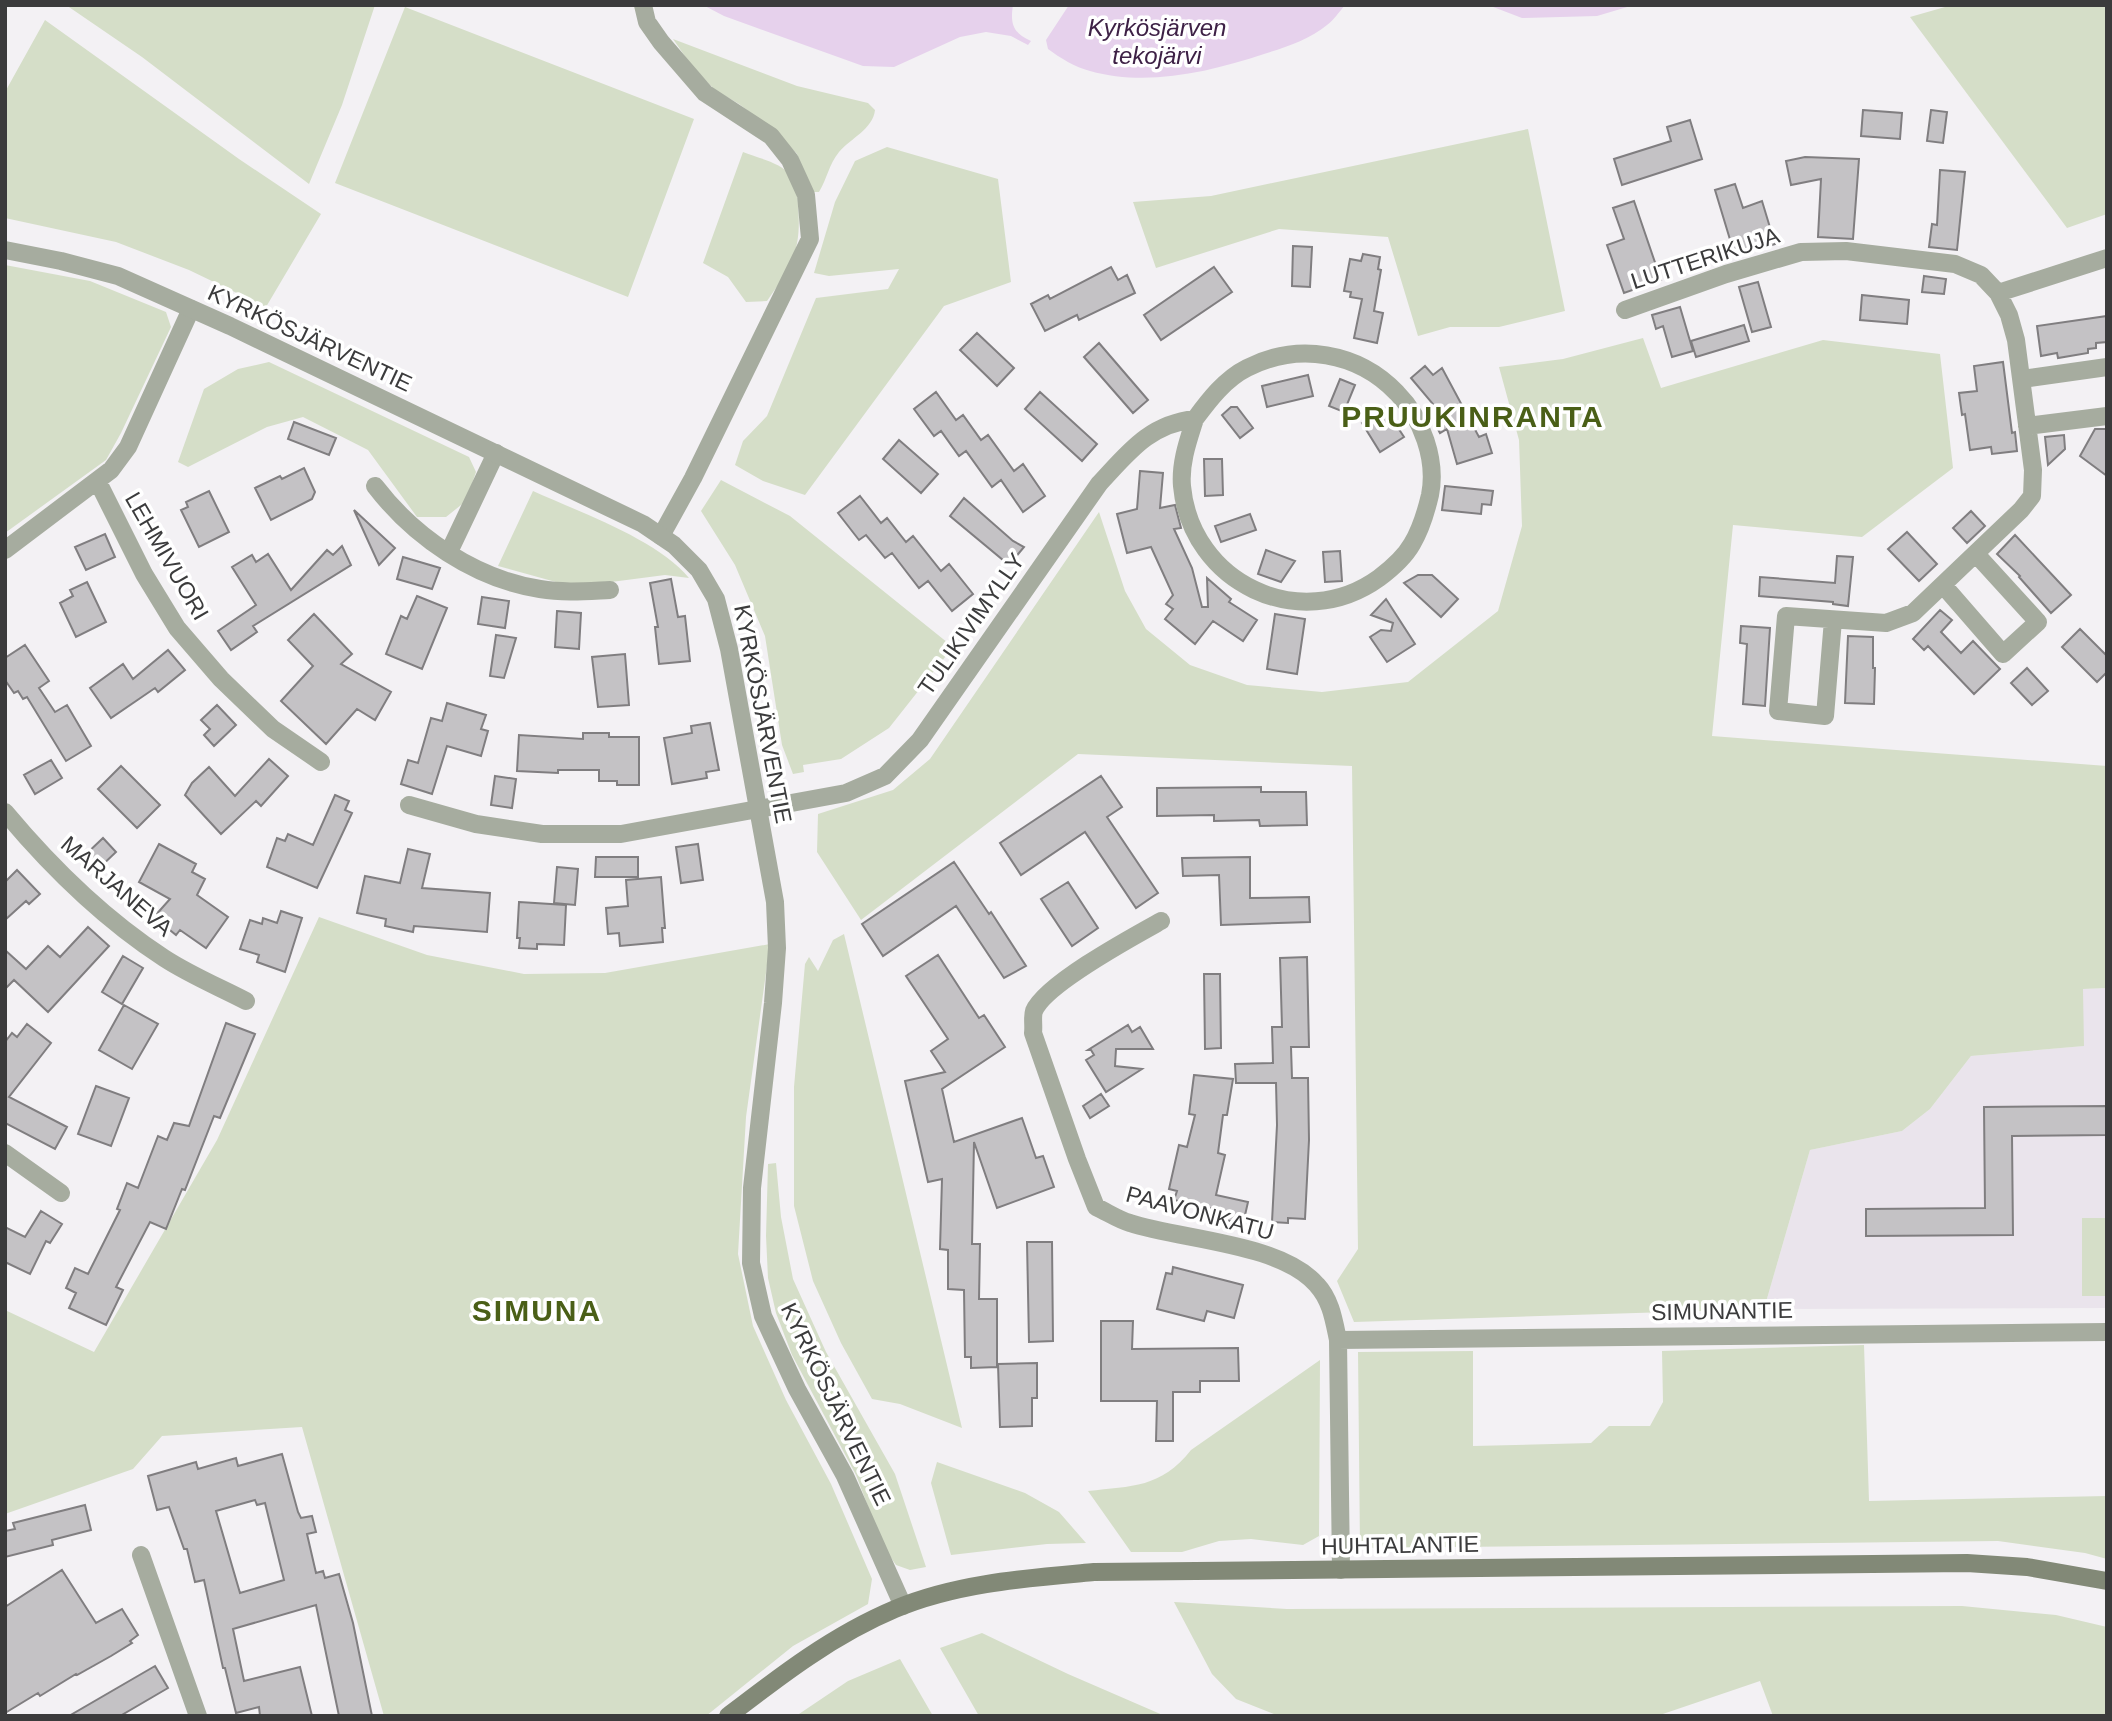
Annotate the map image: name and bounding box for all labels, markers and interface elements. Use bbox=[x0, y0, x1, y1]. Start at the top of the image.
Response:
water label: Kyrkösjärven tekojärvi bbox=[1088, 14, 1226, 69]
street label: LUTTERIKUJA bbox=[1627, 222, 1783, 294]
street label: KYRKÖSJÄRVENTIE bbox=[204, 279, 416, 397]
district label: PRUUKINRANTA bbox=[1341, 400, 1605, 433]
street label: LEHMIVUORI bbox=[120, 488, 214, 624]
street label: TULIKIVIMYLLY bbox=[912, 548, 1030, 700]
street label: KYRKÖSJÄRVENTIE bbox=[729, 603, 797, 825]
street label: MARJANEVA bbox=[56, 831, 178, 942]
street label: PAAVONKATU bbox=[1123, 1181, 1277, 1245]
district label: SIMUNA bbox=[472, 1294, 602, 1327]
street label: SIMUNANTIE bbox=[1651, 1297, 1793, 1325]
street label: KYRKÖSJÄRVENTIE bbox=[776, 1299, 896, 1509]
street label: HUHTALANTIE bbox=[1321, 1531, 1479, 1559]

